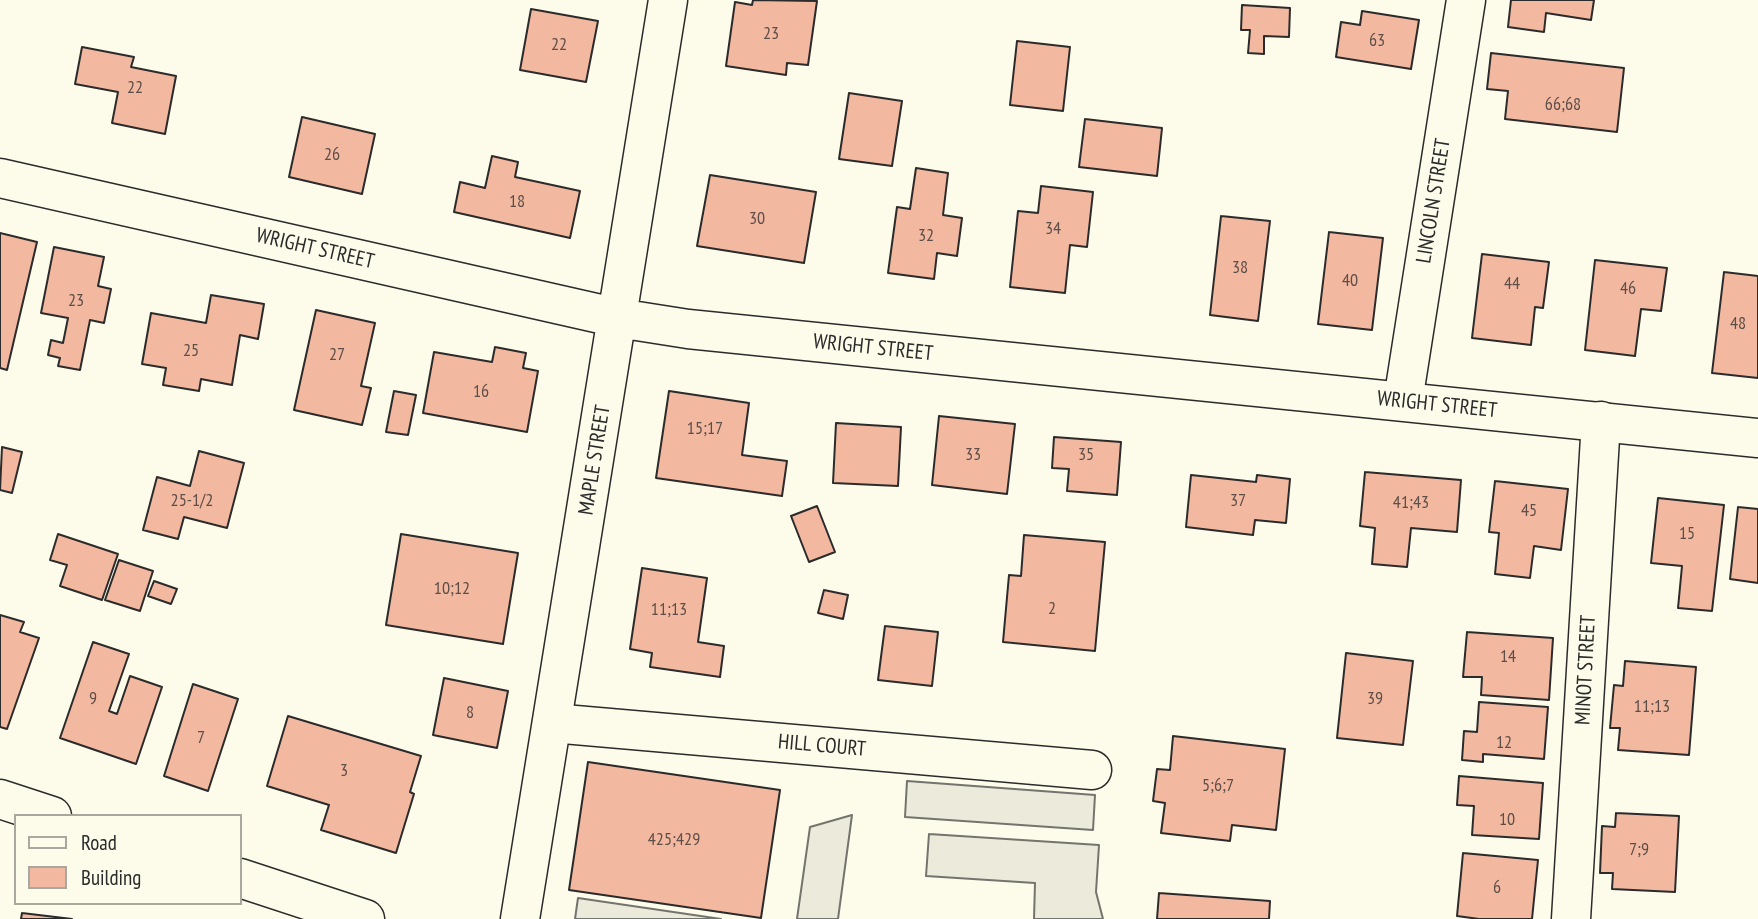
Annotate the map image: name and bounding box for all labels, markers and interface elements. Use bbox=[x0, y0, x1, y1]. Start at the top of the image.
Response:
house number: 23 bbox=[763, 23, 779, 45]
house number: 63 bbox=[1369, 30, 1385, 52]
house number: 22 bbox=[551, 34, 567, 56]
house number: 22 bbox=[127, 77, 143, 99]
house number: 66;68 bbox=[1545, 94, 1581, 116]
street label: LINCOLN STREET bbox=[1412, 137, 1456, 265]
house number: 26 bbox=[324, 144, 340, 166]
house number: 18 bbox=[509, 191, 525, 213]
house number: 30 bbox=[749, 208, 765, 230]
house number: 34 bbox=[1045, 218, 1061, 240]
street label: WRIGHT STREET bbox=[254, 223, 376, 275]
house number: 32 bbox=[918, 225, 934, 247]
house number: 38 bbox=[1232, 257, 1248, 279]
house number: 40 bbox=[1342, 270, 1358, 292]
house number: 44 bbox=[1504, 273, 1520, 295]
house number: 46 bbox=[1620, 278, 1636, 300]
house number: 23 bbox=[68, 290, 84, 312]
house number: 48 bbox=[1730, 313, 1746, 335]
street label: WRIGHT STREET bbox=[812, 329, 934, 367]
house number: 25 bbox=[183, 340, 199, 362]
house number: 27 bbox=[329, 344, 345, 366]
house number: 16 bbox=[473, 381, 489, 403]
street label: WRIGHT STREET bbox=[1376, 386, 1498, 424]
street label: MAPLE STREET bbox=[574, 403, 616, 517]
house number: 15;17 bbox=[687, 418, 723, 440]
house number: 33 bbox=[965, 444, 981, 466]
house number: 35 bbox=[1078, 444, 1094, 466]
house number: 25-1/2 bbox=[171, 490, 213, 512]
house number: 37 bbox=[1230, 490, 1246, 512]
house number: 41;43 bbox=[1393, 492, 1429, 514]
house number: 45 bbox=[1521, 500, 1537, 522]
house number: 15 bbox=[1679, 523, 1695, 545]
house number: 10;12 bbox=[434, 578, 470, 600]
house number: 2 bbox=[1048, 598, 1056, 620]
house number: 11;13 bbox=[651, 599, 687, 621]
street label: MINOT STREET bbox=[1571, 614, 1601, 726]
house number: 14 bbox=[1500, 646, 1516, 668]
house number: 9 bbox=[89, 688, 97, 710]
house number: 39 bbox=[1367, 688, 1383, 710]
house number: 11;13 bbox=[1634, 696, 1670, 718]
house number: 8 bbox=[466, 702, 474, 724]
house number: 7 bbox=[197, 727, 205, 749]
street label: HILL COURT bbox=[777, 730, 867, 762]
house number: 12 bbox=[1496, 732, 1512, 754]
house number: 3 bbox=[340, 760, 348, 782]
house number: 5;6;7 bbox=[1202, 775, 1234, 797]
house number: 10 bbox=[1499, 809, 1515, 831]
legend bbox=[14, 814, 242, 905]
text: Road bbox=[81, 829, 117, 856]
house number: 425;429 bbox=[648, 829, 700, 851]
house number: 7;9 bbox=[1629, 839, 1649, 861]
text: Building bbox=[81, 864, 141, 891]
house number: 6 bbox=[1493, 877, 1501, 899]

